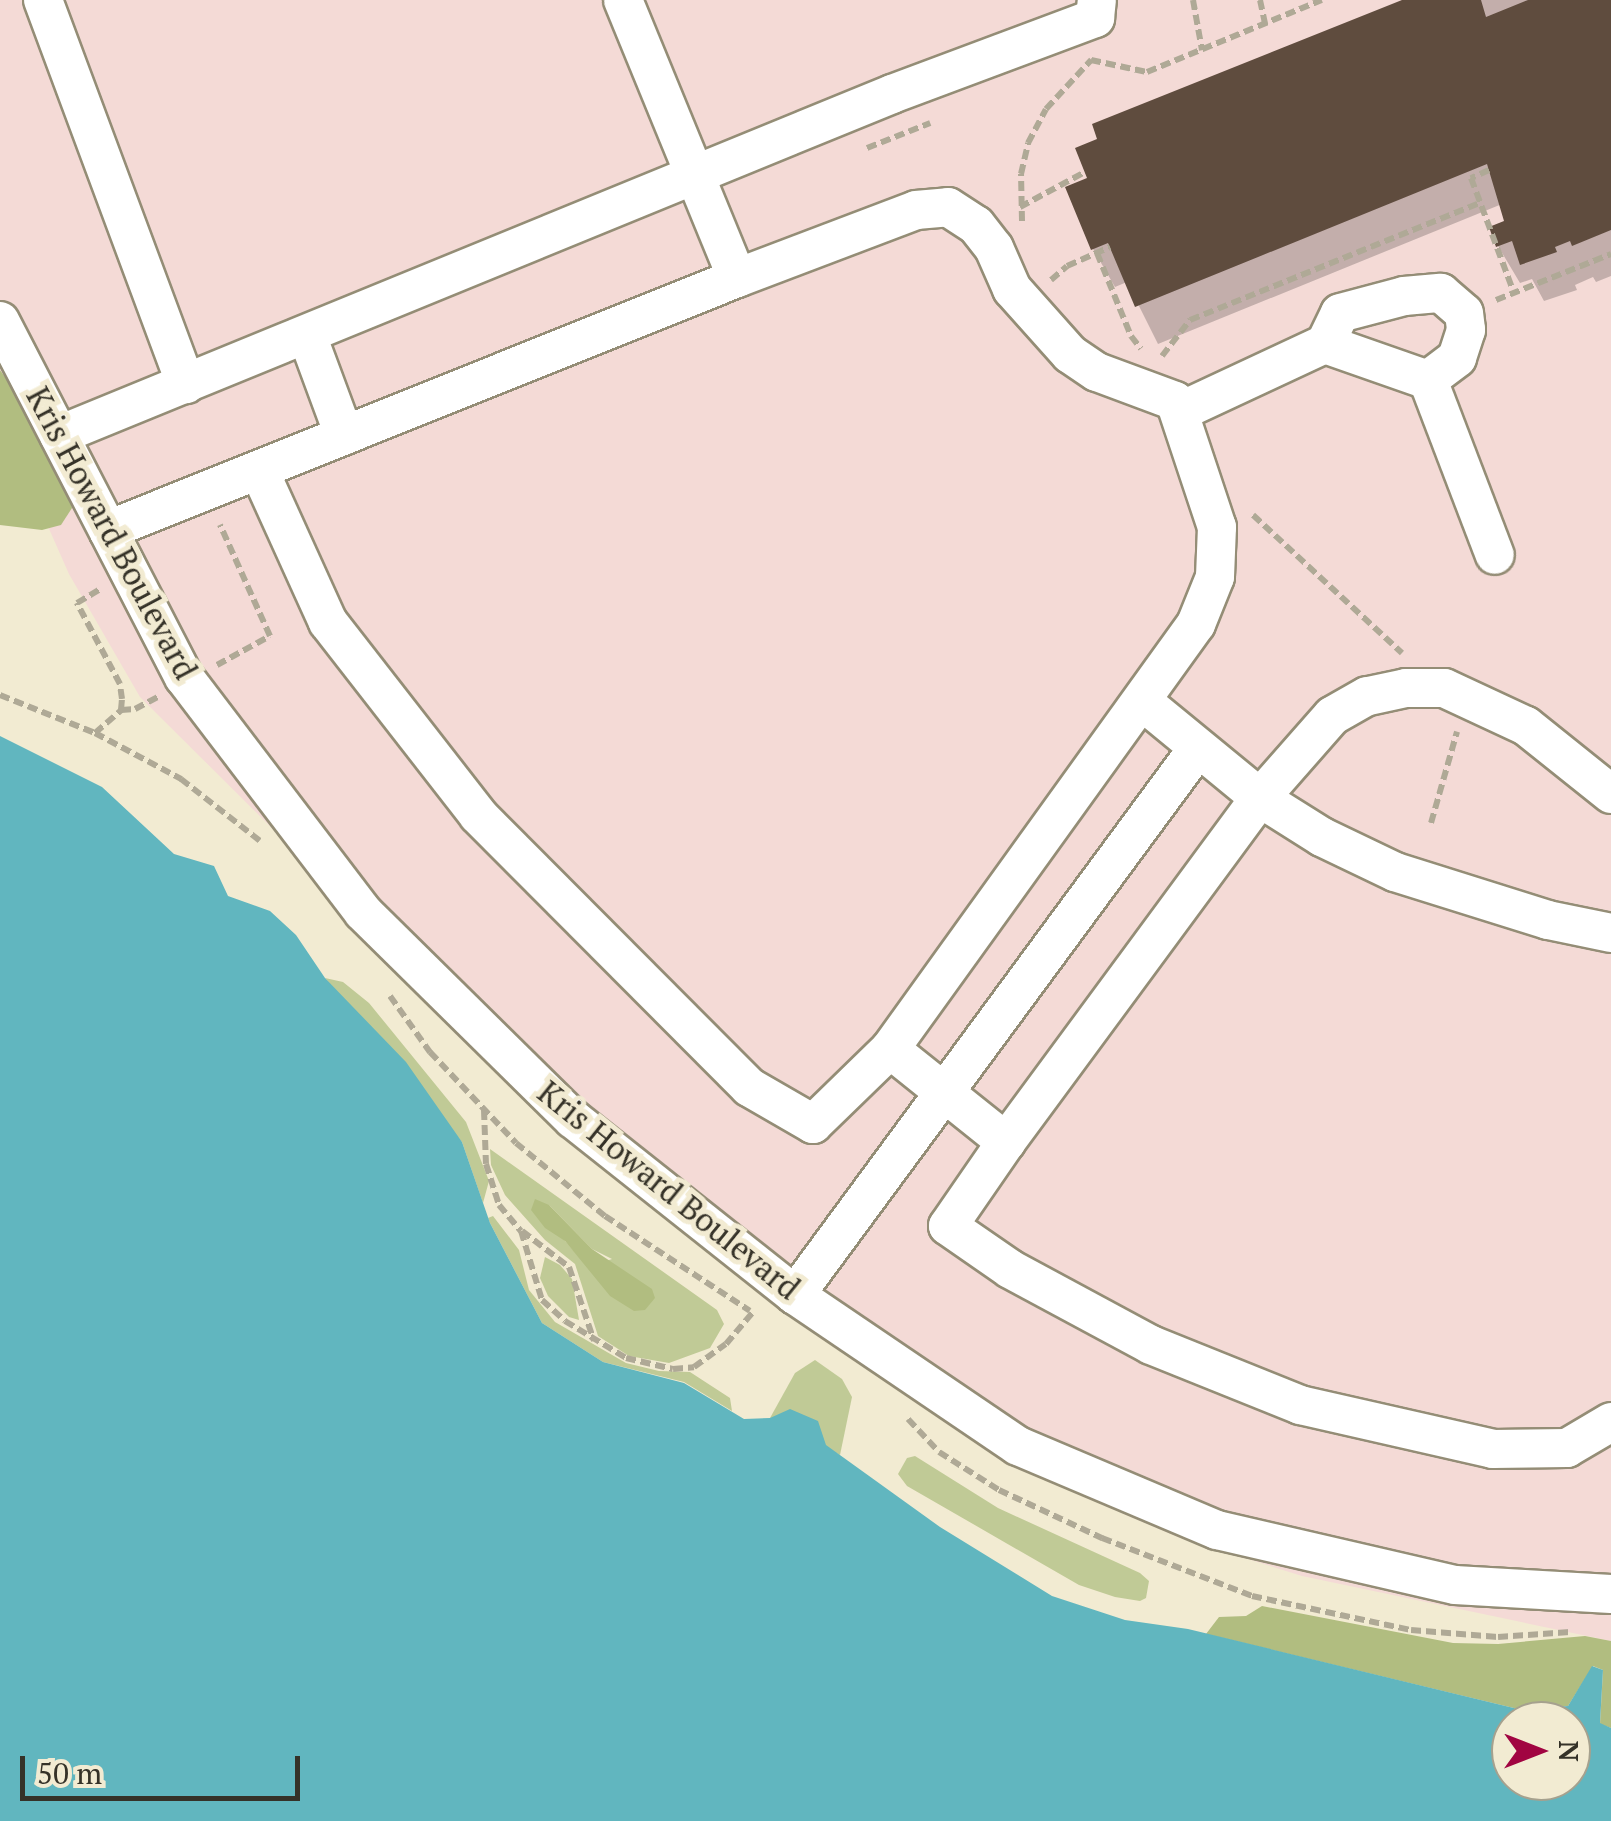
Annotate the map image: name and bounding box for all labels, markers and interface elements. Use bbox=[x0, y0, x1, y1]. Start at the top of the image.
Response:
street label: Kris Howard Boulevard bbox=[19, 380, 205, 686]
street label: Kris Howard Boulevard bbox=[530, 1073, 808, 1307]
north arrow bbox=[1491, 1701, 1591, 1801]
scale bar bbox=[25, 1736, 305, 1798]
text: N bbox=[1551, 1740, 1588, 1762]
text: 50 m bbox=[37, 1753, 102, 1793]

